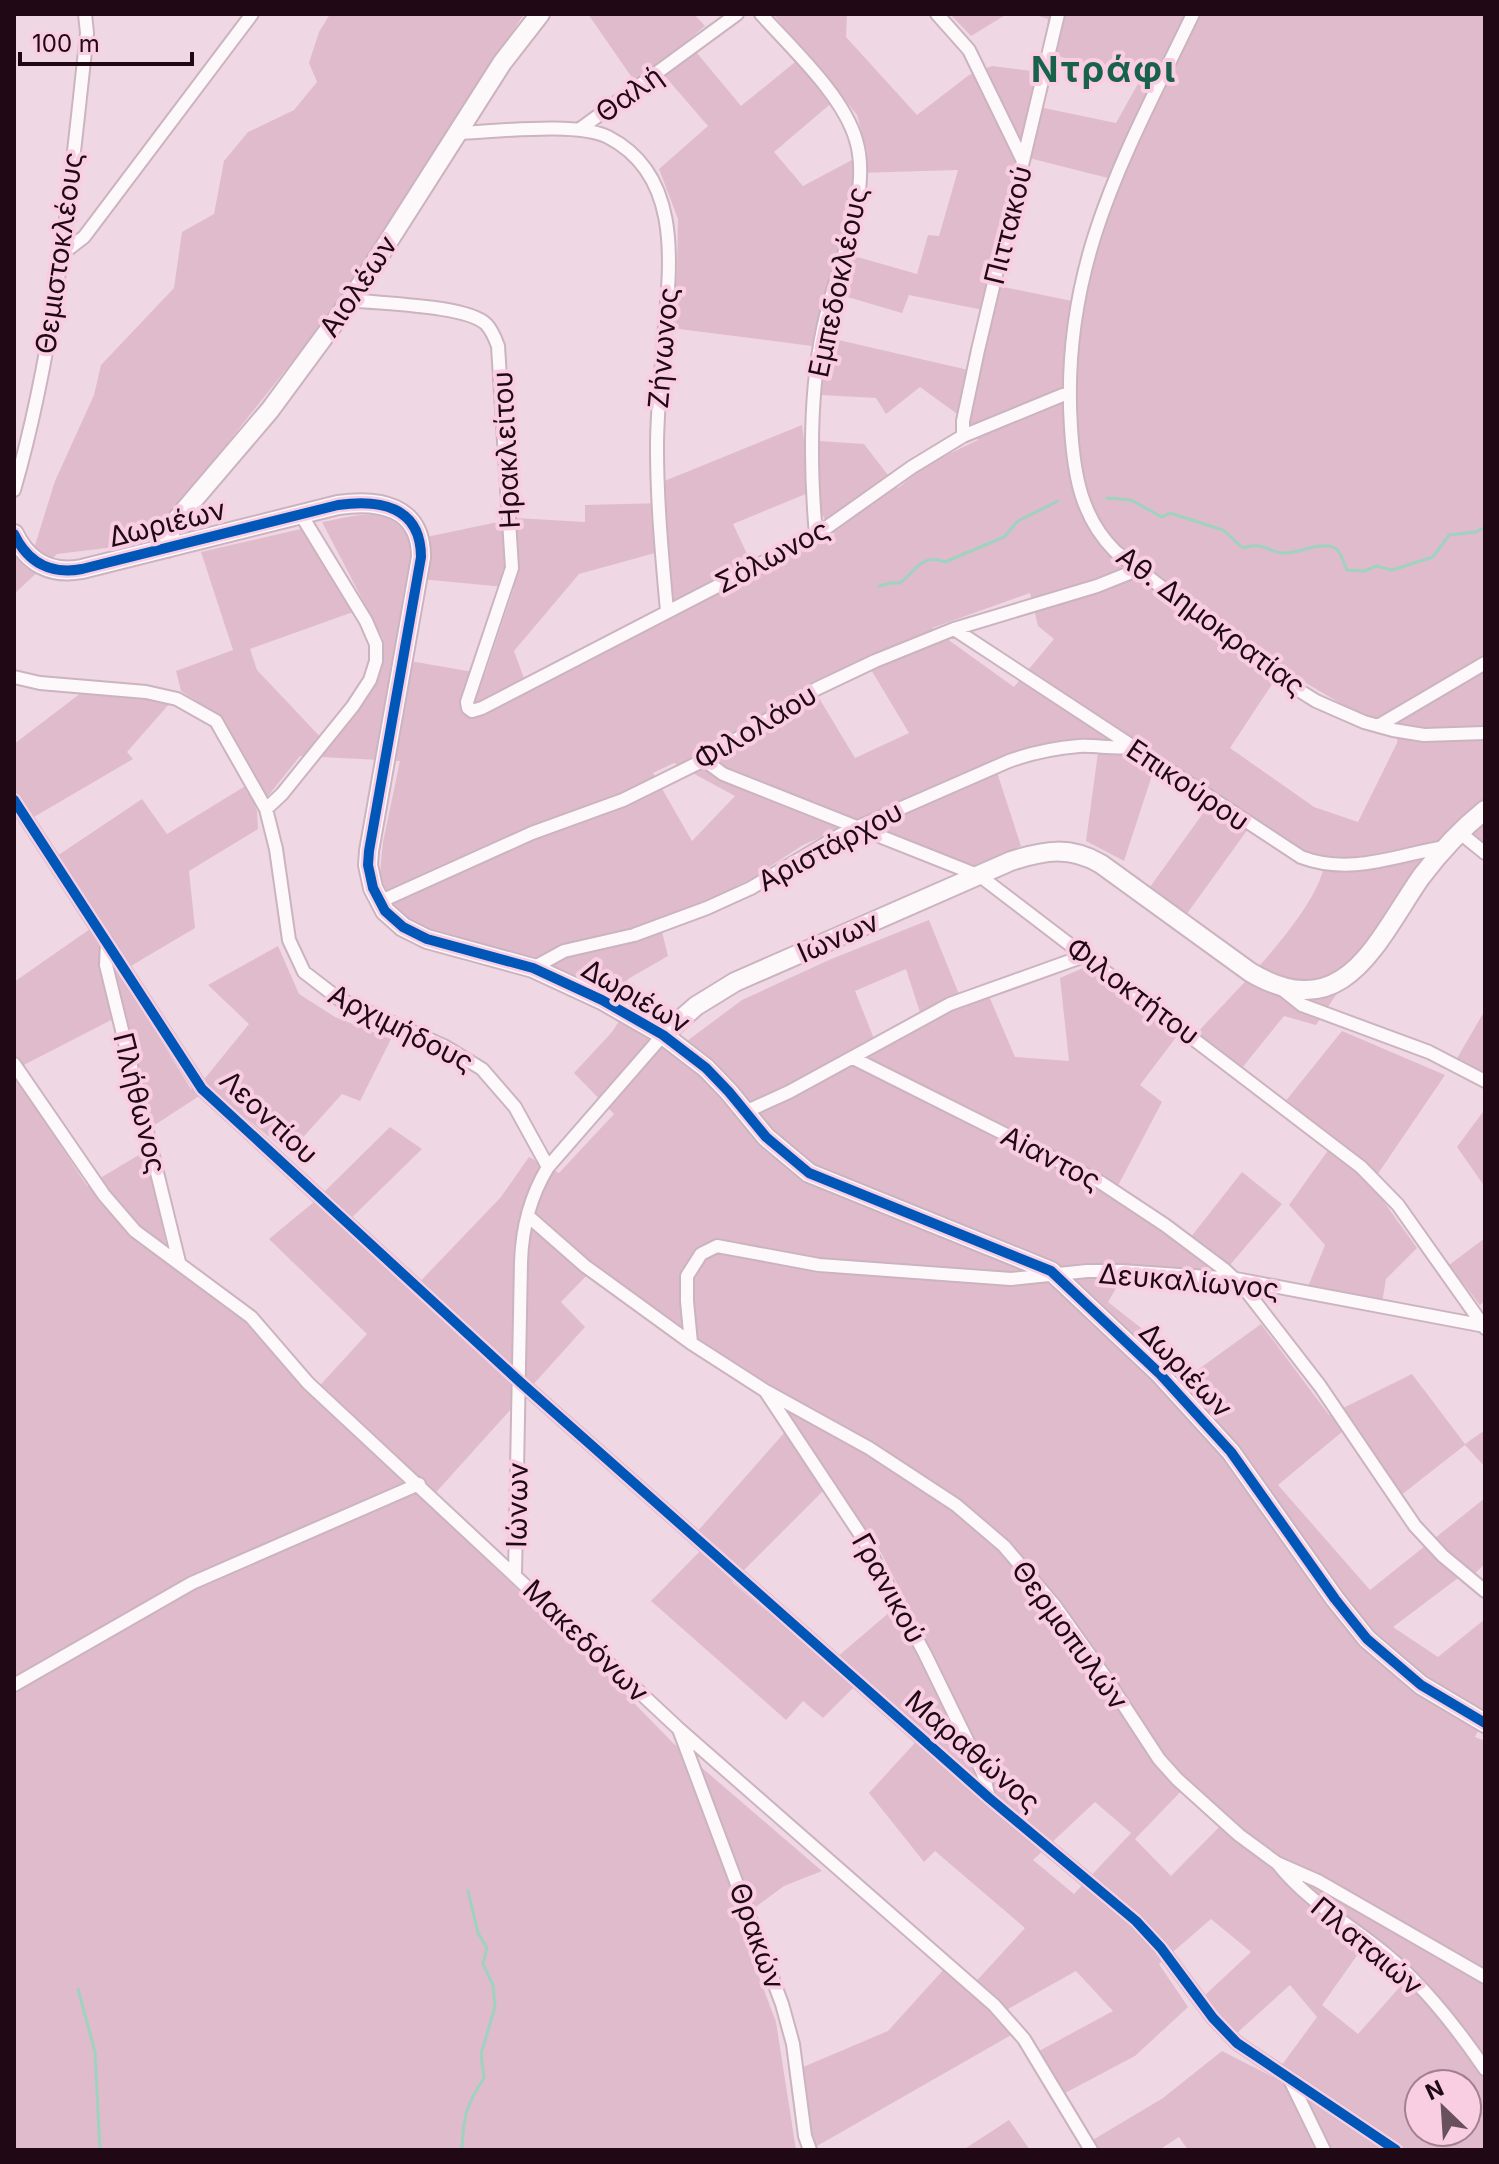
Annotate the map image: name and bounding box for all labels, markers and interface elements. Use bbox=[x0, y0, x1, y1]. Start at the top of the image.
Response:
scale bar bbox=[20, 16, 192, 66]
text: 100 m bbox=[32, 29, 100, 58]
district label: Ντράφι bbox=[1031, 47, 1177, 91]
street label: Θαλή bbox=[589, 58, 669, 130]
street label: Θεμιστοκλέους bbox=[28, 150, 90, 356]
street label: Πιττακού bbox=[977, 162, 1039, 288]
street label: Εμπεδοκλέους bbox=[801, 184, 875, 380]
street label: Αιολέων bbox=[312, 229, 404, 343]
street label: Ζήνωνος bbox=[641, 286, 685, 410]
street label: Ηρακλείτου bbox=[485, 370, 527, 530]
street label: Δωριέων bbox=[105, 492, 229, 554]
street label: Σόλωνος bbox=[709, 512, 835, 600]
street label: Αθ. Δημοκρατίας bbox=[1110, 539, 1312, 703]
street label: Φιλολάου bbox=[688, 677, 822, 777]
street label: Επικούρου bbox=[1120, 732, 1256, 838]
street label: Αριστάρχου bbox=[752, 794, 908, 898]
street label: Ιώνων bbox=[792, 904, 884, 970]
street label: Φιλοκτήτου bbox=[1060, 930, 1206, 1052]
street label: Δωριέων bbox=[576, 951, 696, 1041]
street label: Αρχιμήδους bbox=[323, 977, 479, 1079]
street label: Πλήθωνος bbox=[106, 1029, 174, 1177]
street label: Λεοντίου bbox=[213, 1063, 325, 1171]
street label: Aiαντος bbox=[996, 1119, 1106, 1197]
street label: Δευκαλίωνος bbox=[1097, 1256, 1281, 1306]
street label: Δωριέων bbox=[1132, 1315, 1240, 1425]
street label: Ιώνων bbox=[499, 1462, 535, 1548]
street label: Γρανικού bbox=[845, 1527, 933, 1649]
street label: Θερμοπυλών bbox=[1005, 1554, 1135, 1716]
street label: Μακεδόνων bbox=[516, 1573, 656, 1709]
street label: Μαραθώνος bbox=[898, 1683, 1048, 1819]
street label: Θρακών bbox=[722, 1878, 792, 1994]
street label: Πλαταιών bbox=[1304, 1890, 1430, 2002]
north arrow bbox=[1403, 2068, 1483, 2148]
text: N bbox=[1421, 2075, 1448, 2105]

